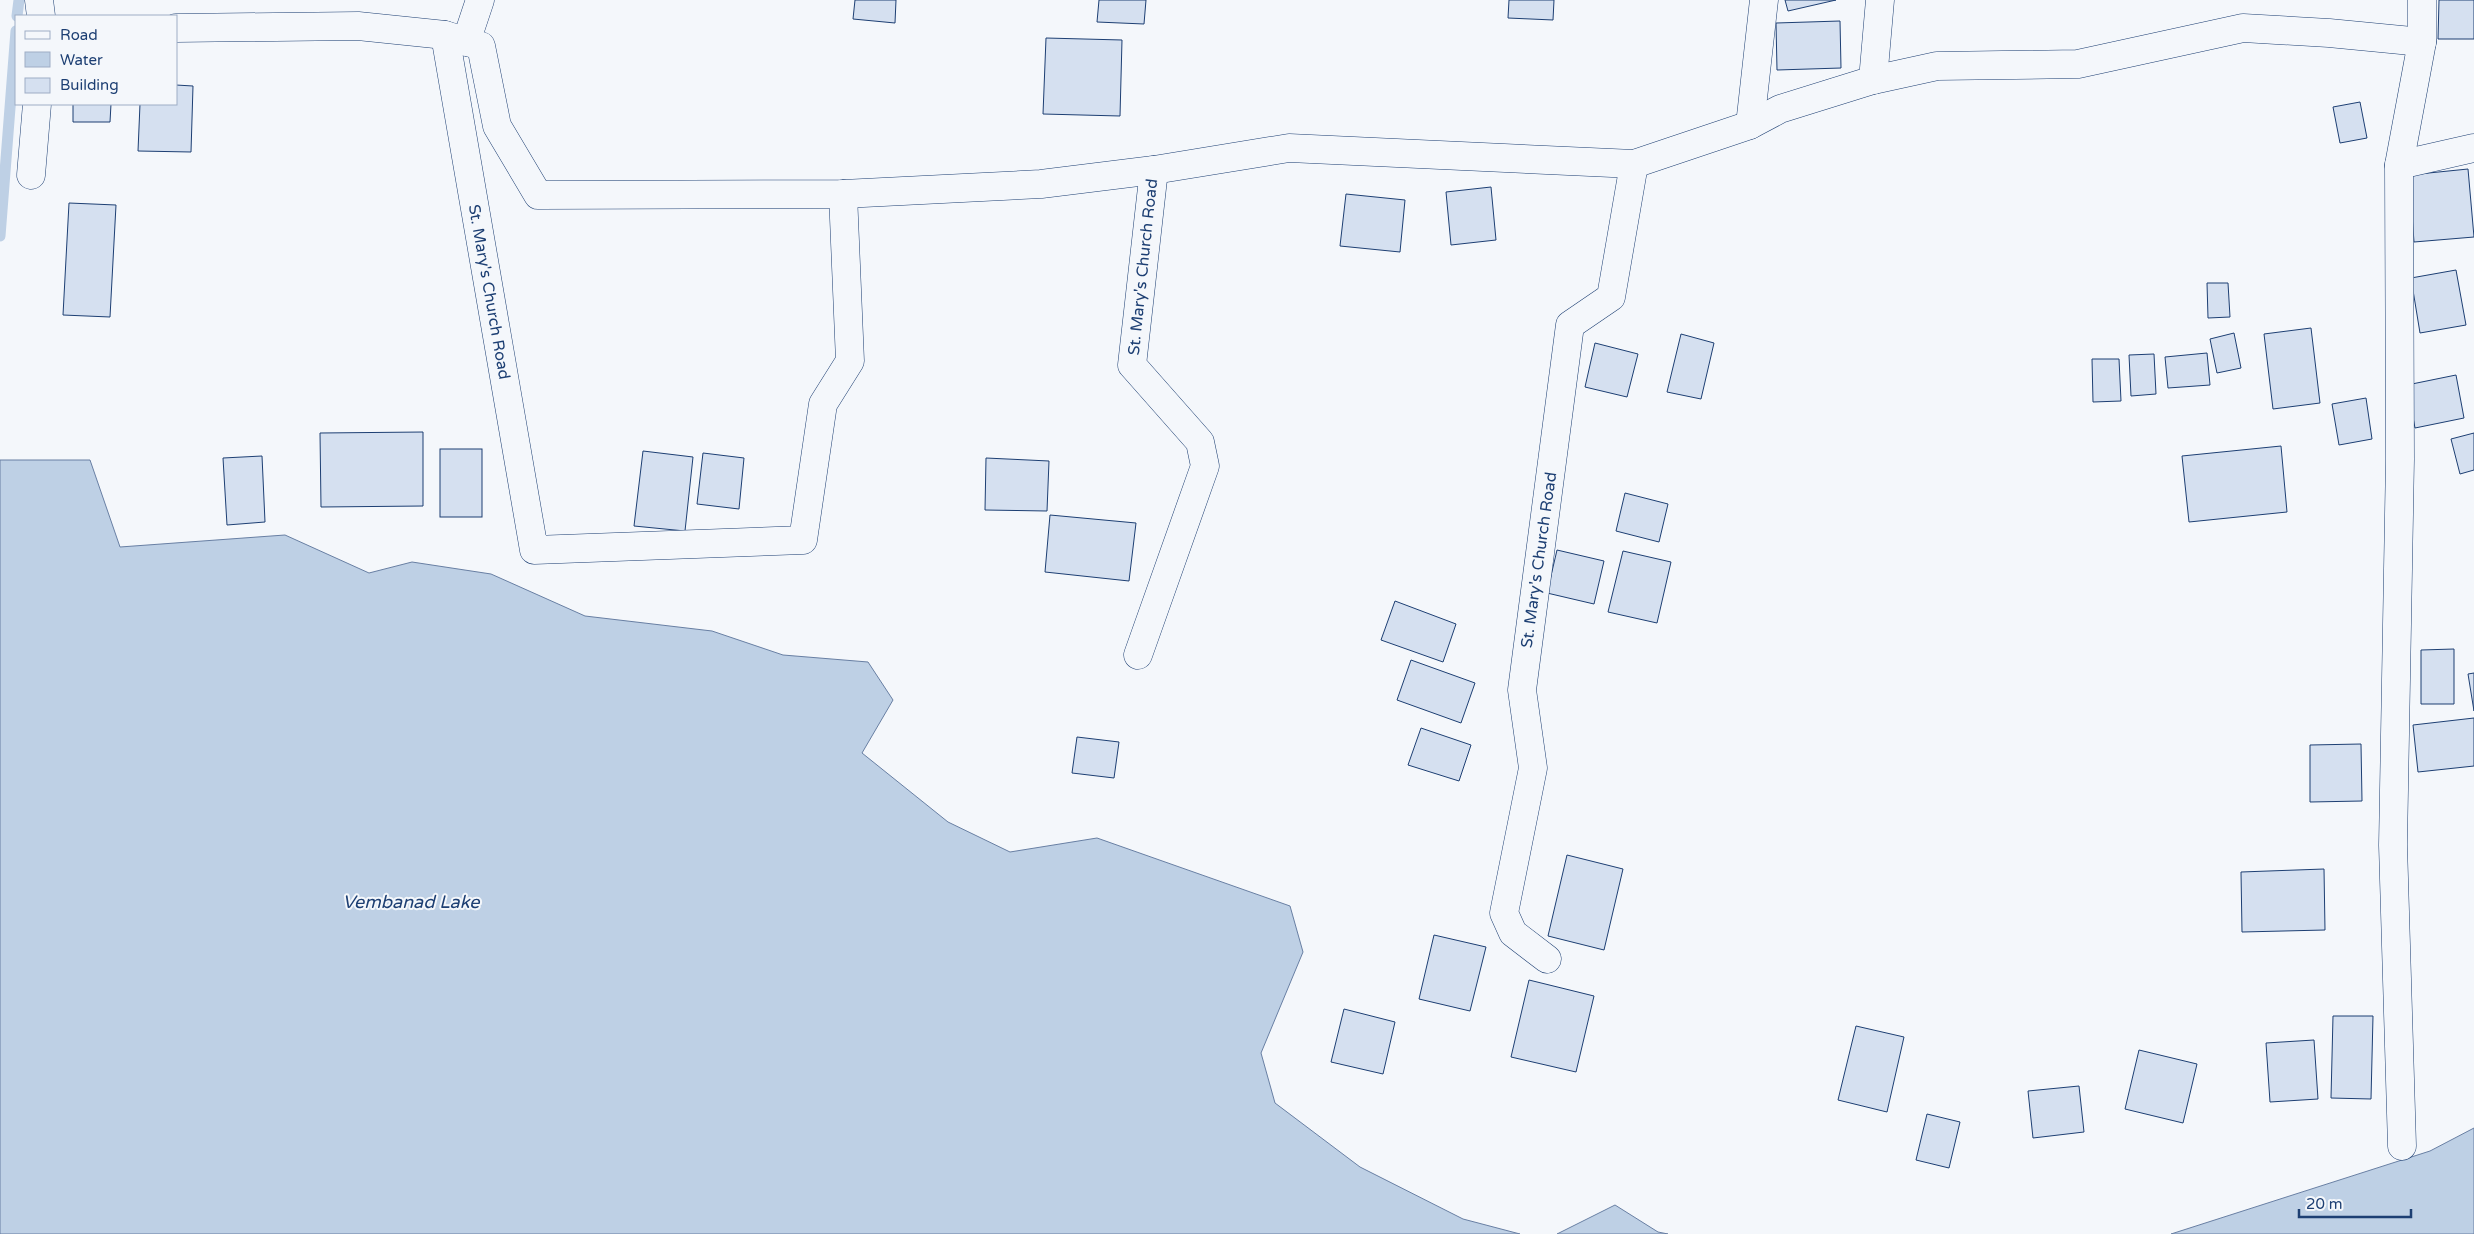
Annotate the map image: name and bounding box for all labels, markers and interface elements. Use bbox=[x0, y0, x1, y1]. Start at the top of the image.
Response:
legend bbox=[15, 15, 178, 105]
text: Road bbox=[60, 26, 98, 44]
text: Water bbox=[60, 51, 103, 69]
text: Building bbox=[60, 76, 119, 94]
street label: St. Mary's Church Road bbox=[1124, 178, 1162, 356]
street label: St. Mary's Church Road bbox=[464, 203, 514, 381]
street label: St. Mary's Church Road bbox=[1517, 471, 1561, 649]
water label: Vembanad Lake bbox=[342, 891, 480, 913]
scale bar bbox=[2299, 1186, 2412, 1218]
text: 20 m bbox=[2306, 1195, 2343, 1213]

